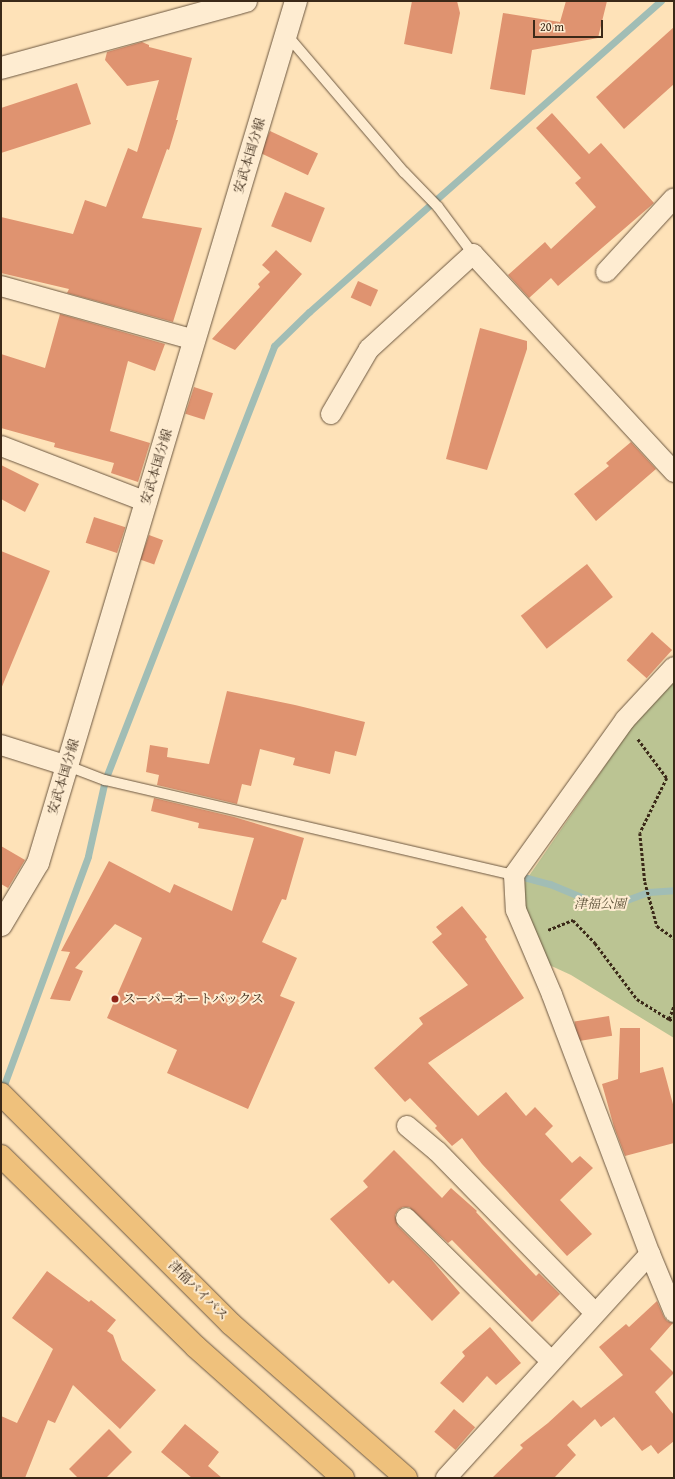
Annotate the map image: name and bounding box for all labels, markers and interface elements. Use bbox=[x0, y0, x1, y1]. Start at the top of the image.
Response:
scale bar bbox=[535, 12, 605, 38]
text: 20 m bbox=[540, 18, 564, 35]
street label: 安武本国分線 bbox=[231, 116, 269, 196]
street label: 安武本国分線 bbox=[138, 427, 176, 507]
street label: 安武本国分線 bbox=[45, 737, 83, 817]
park label: 津福公園 bbox=[574, 896, 626, 912]
place label: スーパーオートバックス bbox=[123, 991, 265, 1007]
marker: スーパーオートバックス bbox=[110, 994, 120, 1004]
street label: 津福バイパス bbox=[165, 1258, 231, 1324]

